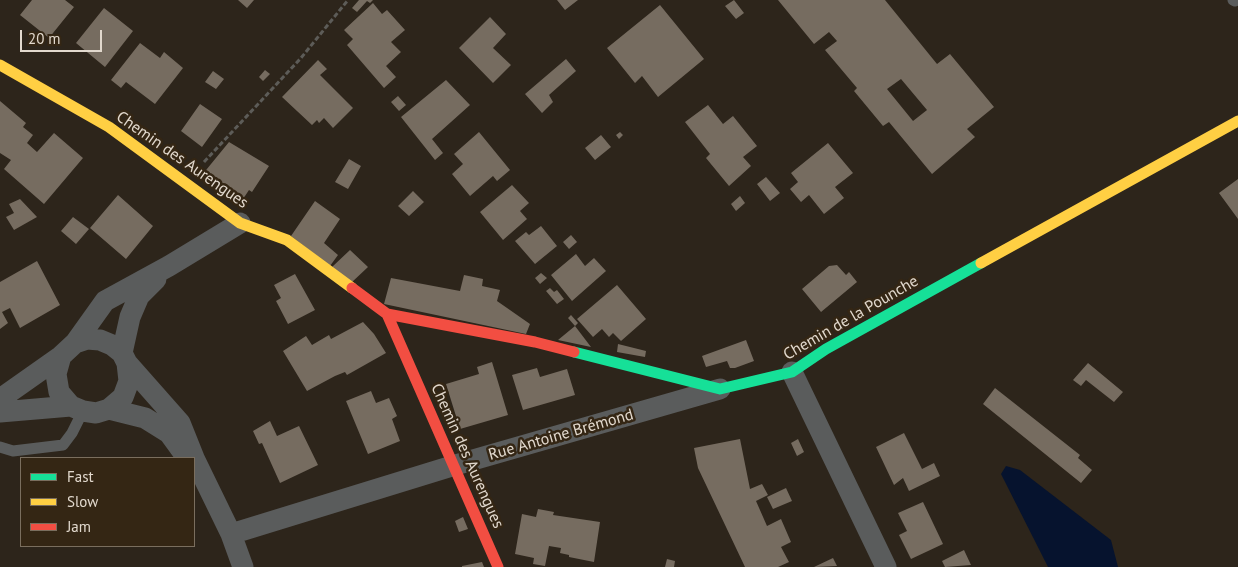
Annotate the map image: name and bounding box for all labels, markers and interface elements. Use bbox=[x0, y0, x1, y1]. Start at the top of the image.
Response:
scale bar bbox=[22, 20, 105, 52]
text: 20 m bbox=[28, 29, 61, 48]
street label: Chemin des Aurengues bbox=[112, 107, 252, 213]
street label: Chemin de la Pounche bbox=[780, 272, 922, 364]
street label: Chemin des Aurengues bbox=[426, 381, 508, 531]
street label: Rue Antoine Brémond bbox=[486, 405, 636, 465]
legend bbox=[20, 457, 195, 547]
text: Fast bbox=[67, 467, 94, 486]
text: Slow bbox=[67, 492, 98, 511]
text: Jam bbox=[67, 517, 91, 536]

